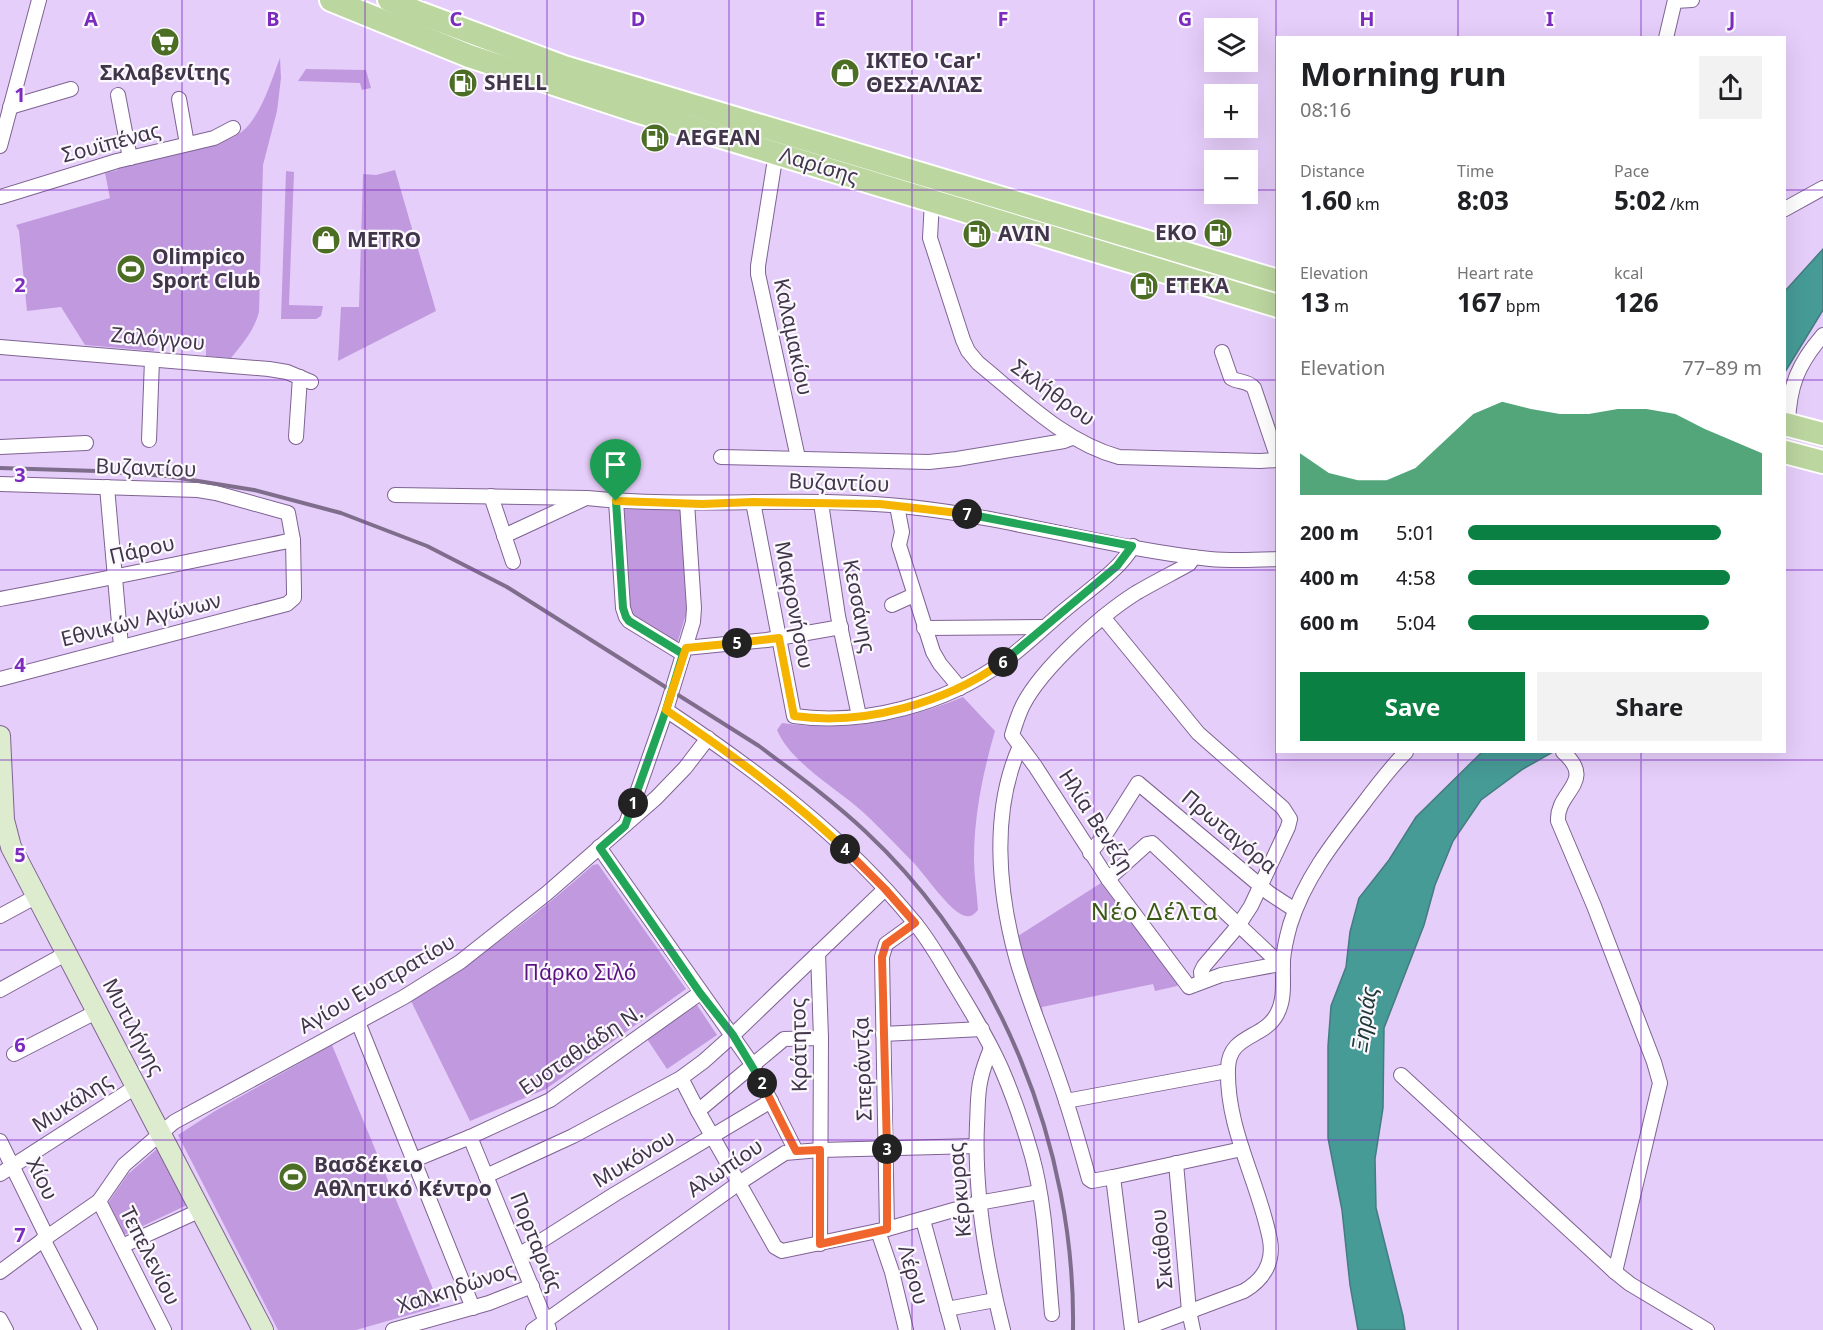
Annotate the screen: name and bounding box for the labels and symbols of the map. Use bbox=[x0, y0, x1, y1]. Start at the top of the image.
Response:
text: A bbox=[84, 5, 98, 32]
text: B bbox=[266, 5, 280, 32]
text: C bbox=[450, 5, 463, 32]
text: D bbox=[631, 5, 645, 32]
text: E bbox=[814, 5, 826, 32]
text: F bbox=[998, 5, 1008, 32]
text: G bbox=[1178, 5, 1192, 32]
text: H bbox=[1359, 5, 1375, 32]
text: I bbox=[1546, 5, 1554, 32]
text: J bbox=[1727, 5, 1735, 32]
supermarket icon: Σκλαβενίτης bbox=[149, 26, 181, 58]
place label: ΙΚΤΕΟ 'Car' ΘΕΣΣΑΛΙΑΣ bbox=[866, 46, 982, 98]
shop icon: ΙΚΤΕΟ 'Car' ΘΕΣΣΑΛΙΑΣ bbox=[829, 57, 861, 89]
place label: Σκλαβενίτης bbox=[100, 58, 230, 86]
fuel station icon: SHELL bbox=[447, 67, 479, 99]
place label: SHELL bbox=[484, 68, 547, 96]
text: 1 bbox=[14, 81, 26, 108]
street label: Σουϊπένας bbox=[58, 115, 163, 169]
fuel station icon: AEGEAN bbox=[639, 122, 671, 154]
place label: AEGEAN bbox=[676, 123, 761, 151]
street label: Λαρίσης bbox=[777, 140, 862, 190]
fuel station icon: EKO bbox=[1202, 217, 1234, 249]
fuel station icon: AVIN bbox=[961, 218, 993, 250]
place label: EKO bbox=[1155, 218, 1197, 246]
place label: AVIN bbox=[998, 219, 1051, 247]
shop icon: METRO bbox=[310, 224, 342, 256]
place label: METRO bbox=[347, 225, 421, 253]
place label: Olimpico Sport Club bbox=[152, 242, 261, 294]
sports icon: Olimpico Sport Club bbox=[115, 253, 147, 285]
fuel station icon: ΕΤΕΚΑ bbox=[1128, 270, 1160, 302]
text: 2 bbox=[14, 271, 26, 298]
place label: ΕΤΕΚΑ bbox=[1165, 271, 1229, 299]
street label: Καλαμακίου bbox=[768, 276, 820, 398]
street label: Ζαλόγγου bbox=[110, 320, 207, 356]
street label: Σκλήθρου bbox=[1006, 352, 1101, 432]
pin bbox=[590, 439, 641, 501]
street label: Βυζαντίου bbox=[95, 451, 197, 483]
text: 3 bbox=[14, 461, 26, 488]
street label: Βυζαντίου bbox=[788, 466, 890, 498]
pin: 7 bbox=[952, 499, 982, 529]
street label: Πάρου bbox=[106, 528, 177, 570]
street label: Μακρονήσου bbox=[769, 539, 821, 671]
street label: Κεσσάνης bbox=[837, 557, 883, 655]
street label: Εθνικών Αγώνων bbox=[58, 586, 224, 652]
pin: 5 bbox=[722, 628, 752, 658]
pin: 6 bbox=[988, 647, 1018, 677]
text: 4 bbox=[14, 651, 26, 678]
street label: Ηλία Βενέζη bbox=[1053, 763, 1141, 878]
street label: Πρωταγόρα bbox=[1176, 783, 1283, 879]
pin: 1 bbox=[618, 788, 648, 818]
pin: 4 bbox=[830, 834, 860, 864]
text: 5 bbox=[14, 841, 26, 868]
district label: Νέο Δέλτα bbox=[1091, 894, 1219, 927]
street label: Αγίου Ευστρατίου bbox=[293, 927, 460, 1039]
park label: Πάρκο Σιλό bbox=[524, 958, 636, 986]
street label: Μυτιλήνης bbox=[97, 973, 171, 1080]
water label: Ξηριάς bbox=[1343, 984, 1383, 1054]
street label: Ευσταθιάδη Ν. bbox=[513, 997, 648, 1101]
street label: Κράτητος bbox=[783, 998, 813, 1092]
street label: Σπεράντζα bbox=[846, 1017, 878, 1122]
text: 6 bbox=[14, 1031, 26, 1058]
street label: Μυκάλης bbox=[26, 1066, 117, 1138]
pin: 2 bbox=[747, 1068, 777, 1098]
street label: Μυκόνου bbox=[587, 1123, 680, 1194]
street label: Αλωπίου bbox=[681, 1131, 768, 1203]
pin: 3 bbox=[872, 1134, 902, 1164]
street label: Κέρκυρας bbox=[941, 1142, 977, 1239]
place label: Βασδέκειο Αθλητικό Κέντρο bbox=[314, 1150, 492, 1202]
street label: Χίου bbox=[21, 1153, 65, 1205]
sports icon: Βασδέκειο Αθλητικό Κέντρο bbox=[277, 1161, 309, 1193]
street label: Πορταριάς bbox=[504, 1187, 570, 1296]
street label: Τεπελενίου bbox=[114, 1201, 188, 1310]
street label: Σκιάθου bbox=[1144, 1208, 1178, 1290]
text: 7 bbox=[14, 1221, 26, 1248]
street label: Λέρου bbox=[892, 1242, 936, 1308]
street label: Χαλκηδώνος bbox=[393, 1255, 518, 1319]

